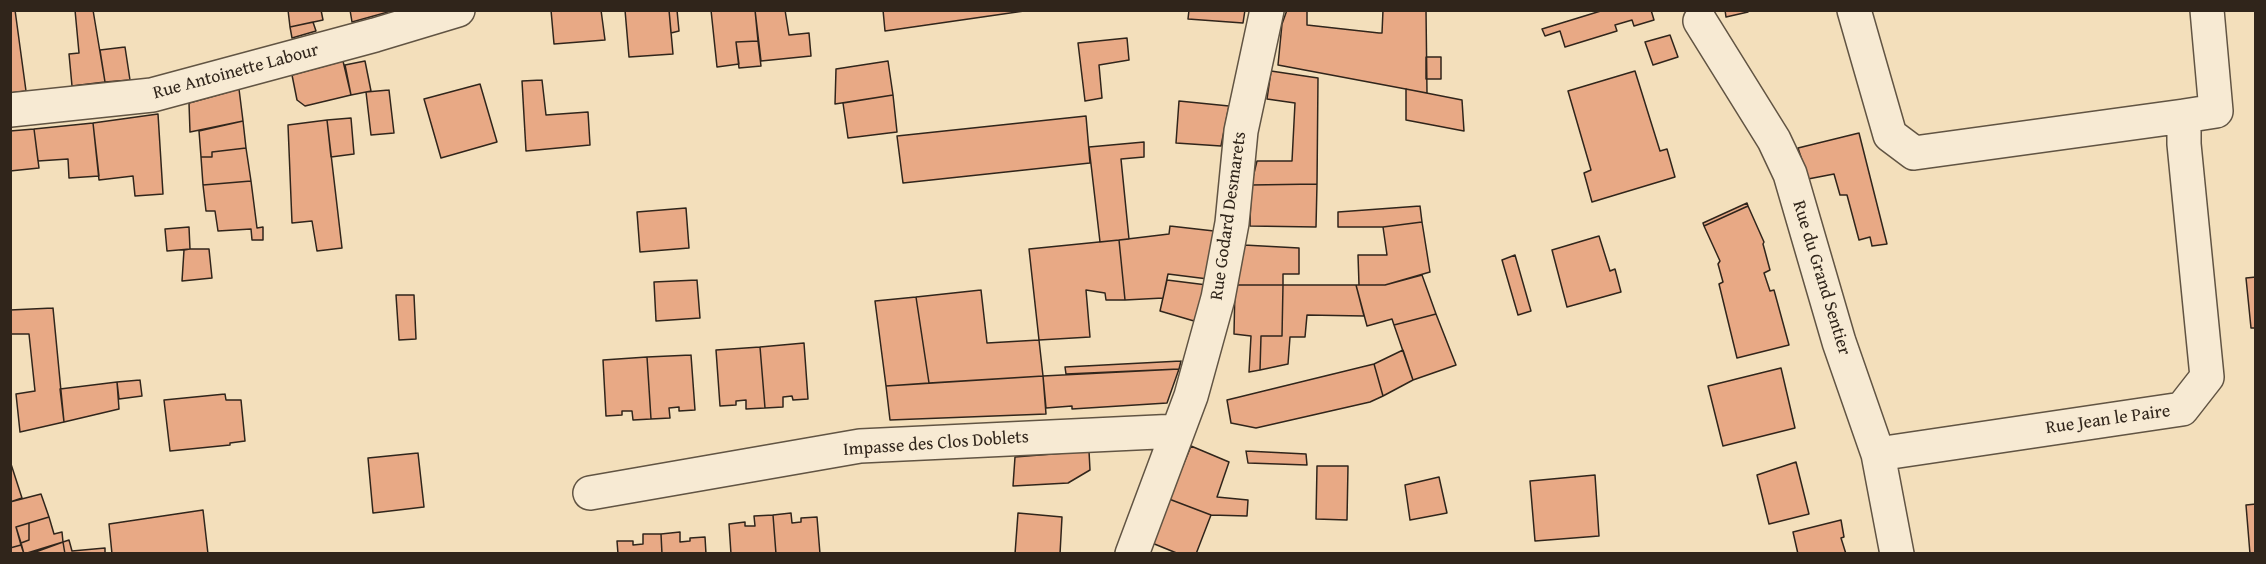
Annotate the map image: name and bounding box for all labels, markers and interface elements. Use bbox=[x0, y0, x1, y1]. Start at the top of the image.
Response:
street label: Rue Antoinette Labour bbox=[151, 39, 321, 105]
street label: Rue Godard Desmarets bbox=[1206, 130, 1252, 302]
street label: Rue du Grand Sentier bbox=[1787, 198, 1855, 358]
street label: Rue Jean le Paire bbox=[2044, 401, 2172, 439]
street label: Impasse des Clos Doblets bbox=[843, 427, 1029, 461]

